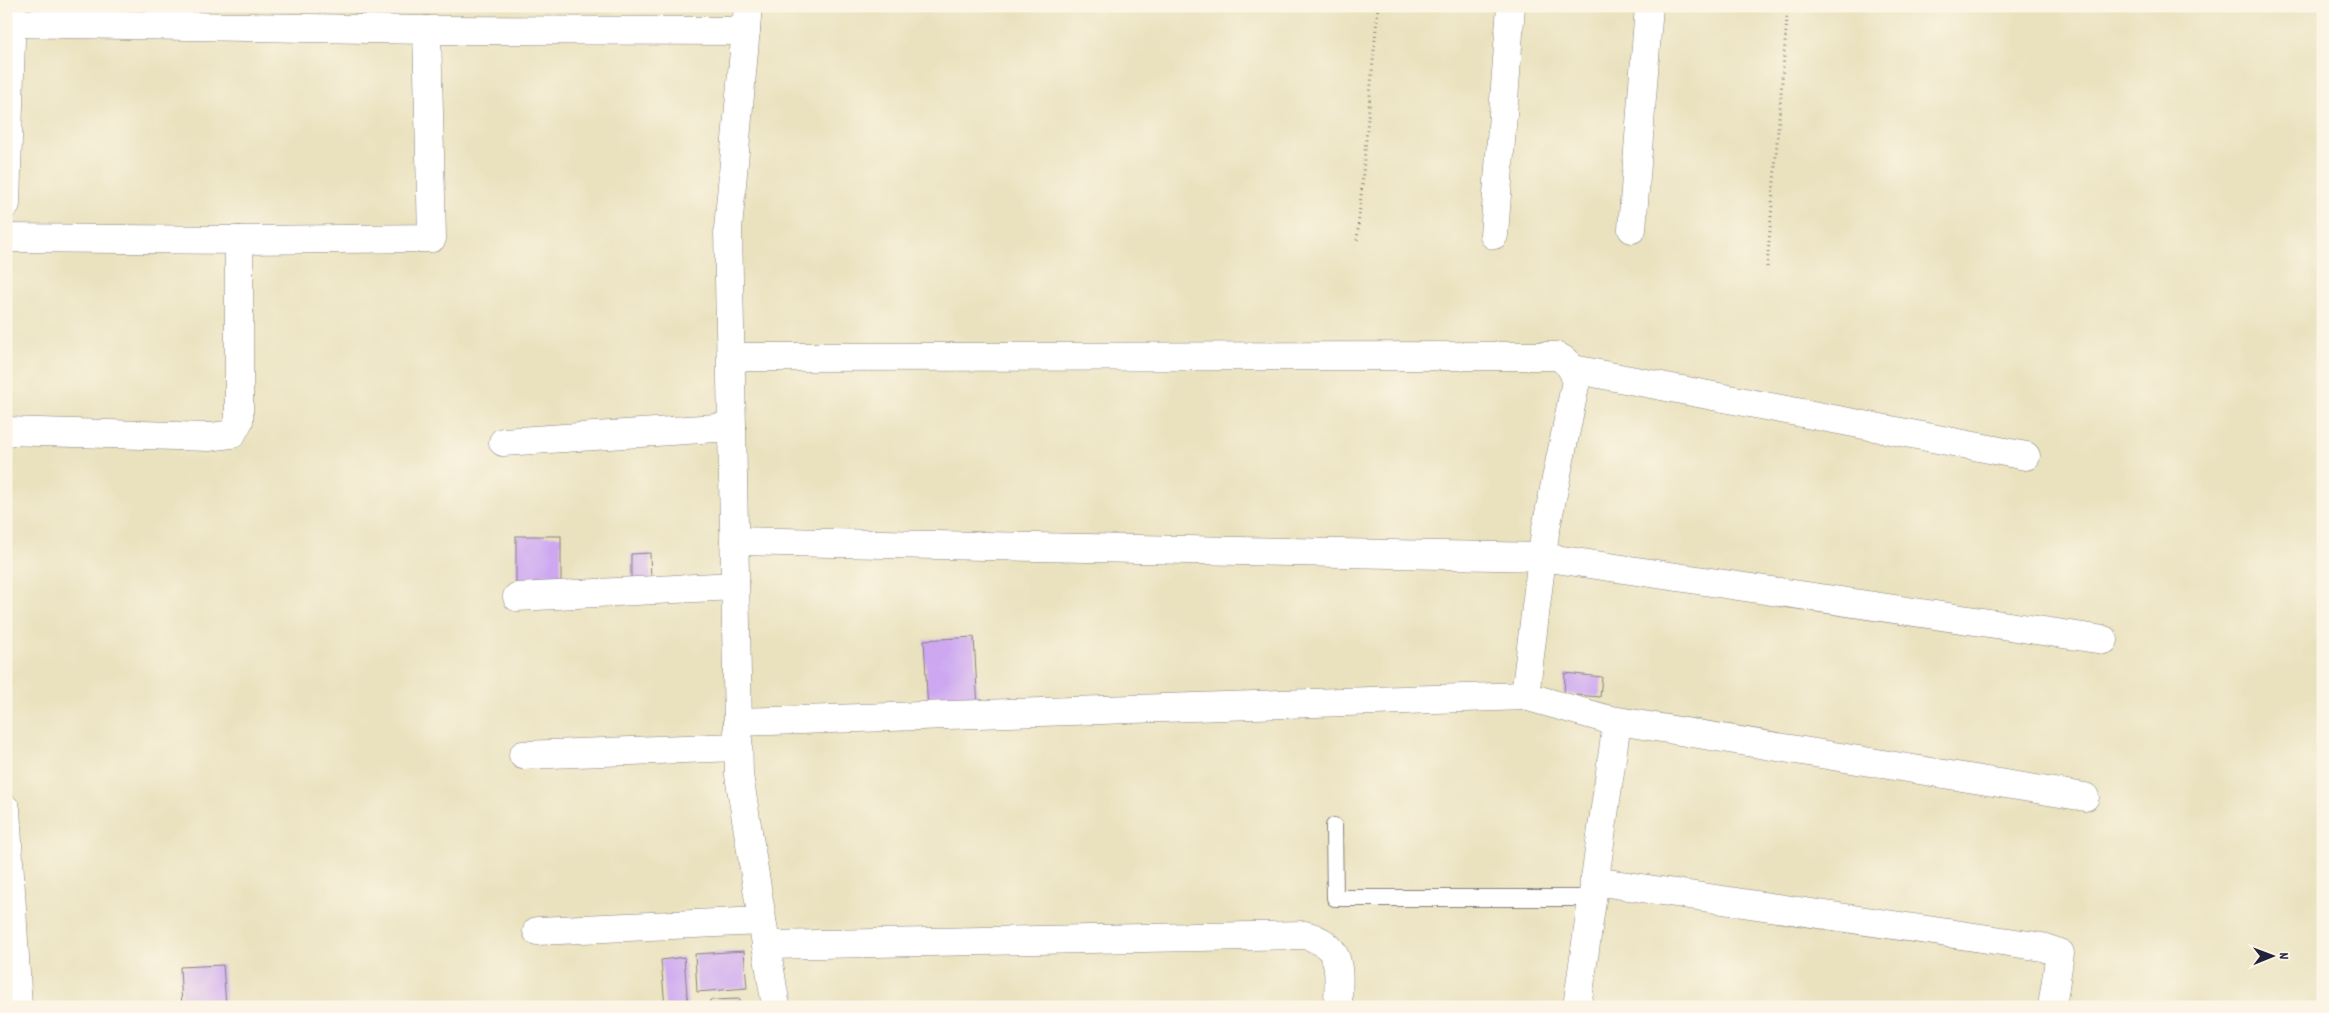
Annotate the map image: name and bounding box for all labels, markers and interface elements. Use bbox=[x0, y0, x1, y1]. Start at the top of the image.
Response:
north arrow bbox=[2246, 930, 2296, 980]
text: N bbox=[2273, 952, 2293, 960]

